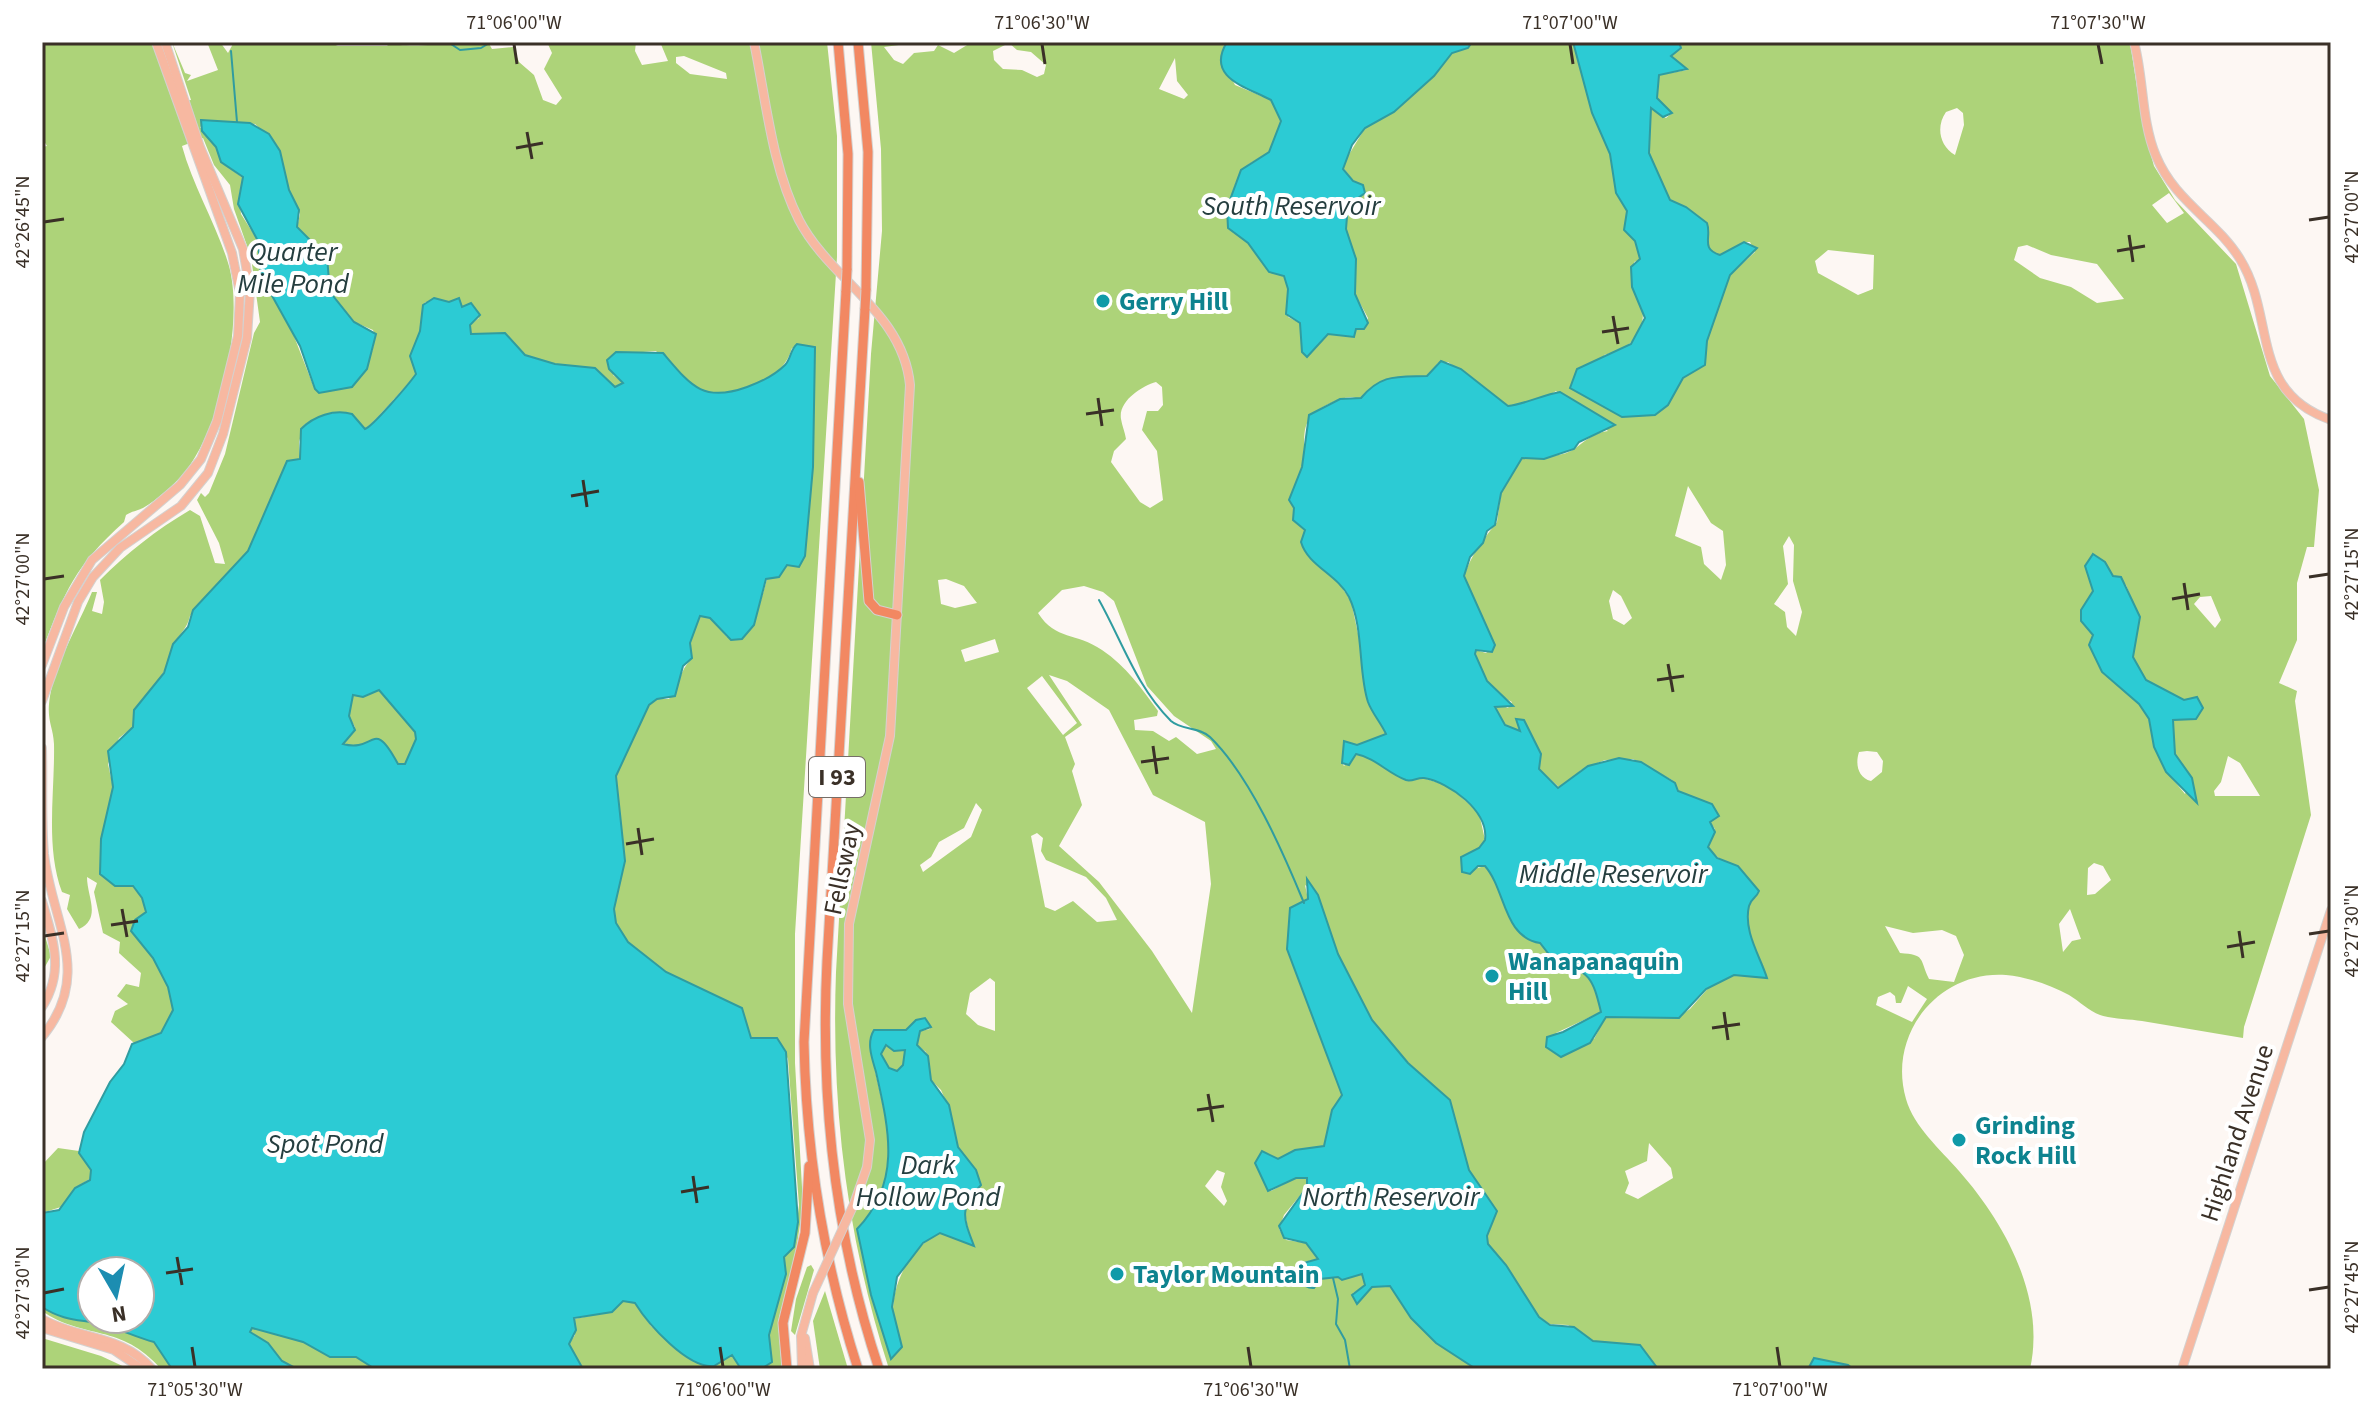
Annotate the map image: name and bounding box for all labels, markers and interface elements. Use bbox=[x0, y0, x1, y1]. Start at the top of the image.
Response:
text: 71°06'00"W bbox=[466, 9, 562, 37]
text: 71°06'30"W bbox=[994, 9, 1090, 37]
text: 71°07'00"W bbox=[1522, 9, 1618, 37]
text: 71°07'30"W bbox=[2050, 9, 2146, 37]
text: 42°27'00"N bbox=[2338, 171, 2366, 263]
text: 42°26'45"N bbox=[9, 176, 37, 268]
water label: South Reservoir bbox=[1202, 186, 1382, 226]
water label: Quarter Mile Pond bbox=[237, 232, 350, 304]
place label: Gerry Hill bbox=[1119, 283, 1229, 320]
marker: Gerry Hill bbox=[1094, 292, 1112, 310]
text: 42°27'15"N bbox=[2338, 528, 2366, 620]
text: 42°27'00"N bbox=[9, 533, 37, 625]
road number: I 93 bbox=[809, 757, 865, 797]
street label: Fellsway bbox=[814, 820, 870, 918]
water label: Middle Reservoir bbox=[1519, 854, 1709, 894]
text: 42°27'30"N bbox=[2338, 885, 2366, 977]
text: 42°27'15"N bbox=[9, 890, 37, 982]
place label: Wanapanaquin Hill bbox=[1508, 943, 1680, 1010]
marker: Wanapanaquin Hill bbox=[1483, 967, 1501, 985]
street label: Highland Avenue bbox=[2191, 1040, 2283, 1226]
place label: Grinding Rock Hill bbox=[1975, 1107, 2077, 1174]
water label: Spot Pond bbox=[266, 1124, 385, 1164]
marker: Grinding Rock Hill bbox=[1950, 1131, 1968, 1149]
water label: Dark Hollow Pond bbox=[856, 1145, 1001, 1217]
water label: North Reservoir bbox=[1303, 1177, 1481, 1217]
text: 42°27'45"N bbox=[2338, 1241, 2366, 1333]
text: 42°27'30"N bbox=[9, 1247, 37, 1339]
north arrow bbox=[76, 1255, 156, 1335]
place label: Taylor Mountain bbox=[1133, 1256, 1320, 1293]
marker: Taylor Mountain bbox=[1108, 1265, 1126, 1283]
text: N bbox=[109, 1297, 129, 1331]
text: 71°05'30"W bbox=[147, 1376, 243, 1404]
text: 71°06'00"W bbox=[675, 1376, 771, 1404]
text: 71°06'30"W bbox=[1203, 1376, 1299, 1404]
text: 71°07'00"W bbox=[1732, 1376, 1828, 1404]

